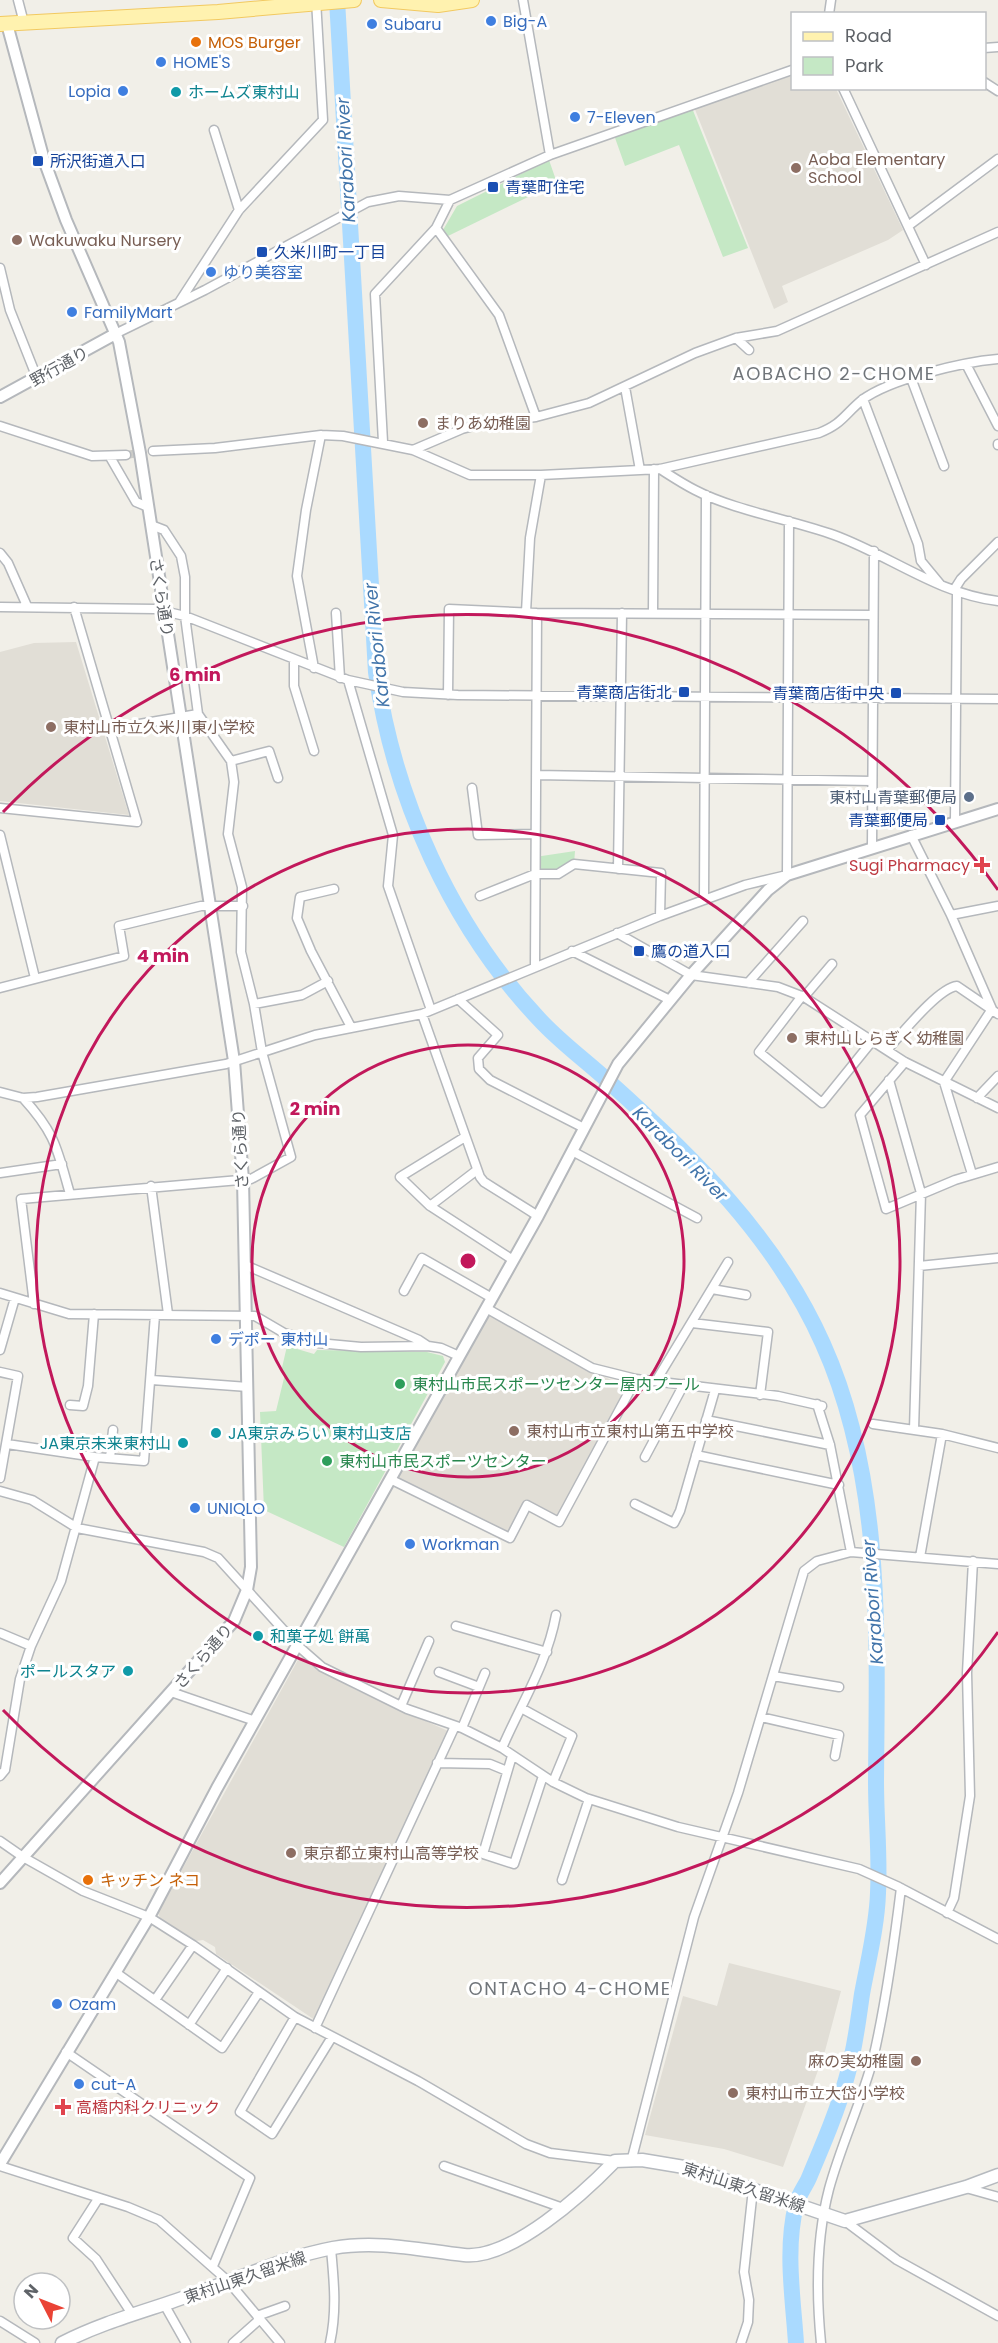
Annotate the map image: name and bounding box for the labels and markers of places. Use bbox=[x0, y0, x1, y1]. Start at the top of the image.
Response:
place label: Big-A bbox=[503, 10, 547, 33]
place label: Subaru bbox=[384, 13, 441, 36]
marker: Big-A bbox=[484, 14, 498, 28]
marker: Subaru bbox=[365, 17, 379, 31]
place label: MOS Burger bbox=[208, 31, 301, 54]
marker: MOS Burger bbox=[189, 35, 203, 49]
place label: HOME'S bbox=[173, 51, 231, 74]
marker: HOME'S bbox=[154, 55, 168, 69]
place label: Lopia bbox=[68, 80, 111, 103]
place label: ホームズ東村山 bbox=[188, 81, 300, 104]
marker: Lopia bbox=[116, 84, 130, 98]
marker: ホームズ東村山 bbox=[169, 85, 183, 99]
place label: 7-Eleven bbox=[587, 106, 656, 129]
marker: 7-Eleven bbox=[568, 110, 582, 124]
place label: Aoba Elementary School bbox=[808, 148, 945, 189]
place label: 所沢街道入口 bbox=[50, 150, 146, 173]
marker: 所沢街道入口 bbox=[31, 154, 45, 168]
marker: Aoba Elementary School bbox=[789, 161, 803, 175]
place label: 青葉町住宅 bbox=[505, 176, 585, 199]
marker: 青葉町住宅 bbox=[486, 180, 500, 194]
place label: Wakuwaku Nursery bbox=[29, 229, 181, 252]
marker: Wakuwaku Nursery bbox=[10, 233, 24, 247]
place label: 久米川町一丁目 bbox=[274, 241, 386, 264]
marker: 久米川町一丁目 bbox=[255, 245, 269, 259]
place label: ゆり美容室 bbox=[223, 261, 303, 284]
marker: ゆり美容室 bbox=[204, 265, 218, 279]
place label: FamilyMart bbox=[84, 301, 173, 324]
marker: FamilyMart bbox=[65, 305, 79, 319]
place label: まりあ幼稚園 bbox=[435, 412, 531, 435]
marker: まりあ幼稚園 bbox=[416, 416, 430, 430]
place label: 青葉商店街北 bbox=[576, 681, 672, 704]
place label: 青葉商店街中央 bbox=[772, 682, 884, 705]
marker: 青葉商店街北 bbox=[677, 685, 691, 699]
marker: 青葉商店街中央 bbox=[889, 686, 903, 700]
place label: 東村山市立久米川東小学校 bbox=[63, 716, 255, 739]
marker: 東村山市立久米川東小学校 bbox=[44, 720, 58, 734]
place label: 東村山青葉郵便局 bbox=[829, 786, 957, 809]
marker: 東村山青葉郵便局 bbox=[962, 790, 976, 804]
place label: 青葉郵便局 bbox=[848, 809, 928, 832]
marker: 青葉郵便局 bbox=[933, 813, 947, 827]
place label: Sugi Pharmacy bbox=[849, 854, 970, 877]
marker: Sugi Pharmacy bbox=[975, 858, 989, 872]
place label: 鷹の道入口 bbox=[651, 940, 731, 963]
marker: 鷹の道入口 bbox=[632, 944, 646, 958]
place label: 東村山しらぎく幼稚園 bbox=[804, 1027, 964, 1050]
marker: 東村山しらぎく幼稚園 bbox=[785, 1031, 799, 1045]
centre of rings bbox=[458, 1251, 478, 1271]
place label: デポー 東村山 bbox=[228, 1328, 328, 1351]
marker: デポー 東村山 bbox=[209, 1332, 223, 1346]
place label: 東村山市民スポーツセンター屋内プール bbox=[412, 1373, 700, 1396]
marker: 東村山市民スポーツセンター屋内プール bbox=[393, 1377, 407, 1391]
place label: 東村山市立東村山第五中学校 bbox=[526, 1420, 734, 1443]
place label: JA東京みらい 東村山支店 bbox=[228, 1422, 412, 1445]
marker: 東村山市立東村山第五中学校 bbox=[507, 1424, 521, 1438]
marker: JA東京みらい 東村山支店 bbox=[209, 1426, 223, 1440]
place label: JA東京未来東村山 bbox=[40, 1432, 171, 1455]
marker: JA東京未来東村山 bbox=[176, 1436, 190, 1450]
place label: 東村山市民スポーツセンター bbox=[339, 1450, 547, 1473]
marker: 東村山市民スポーツセンター bbox=[320, 1454, 334, 1468]
place label: UNIQLO bbox=[207, 1497, 265, 1520]
marker: UNIQLO bbox=[188, 1501, 202, 1515]
place label: Workman bbox=[422, 1533, 500, 1556]
marker: Workman bbox=[403, 1537, 417, 1551]
place label: 和菓子処 餅萬 bbox=[270, 1625, 370, 1648]
marker: 和菓子処 餅萬 bbox=[251, 1629, 265, 1643]
place label: ポールスタア bbox=[20, 1660, 116, 1683]
marker: ポールスタア bbox=[121, 1664, 135, 1678]
place label: 東京都立東村山高等学校 bbox=[303, 1842, 479, 1865]
marker: 東京都立東村山高等学校 bbox=[284, 1846, 298, 1860]
place label: キッチン ネコ bbox=[100, 1869, 200, 1892]
marker: キッチン ネコ bbox=[81, 1873, 95, 1887]
place label: Ozam bbox=[69, 1993, 116, 2016]
marker: Ozam bbox=[50, 1997, 64, 2011]
place label: 麻の実幼稚園 bbox=[808, 2050, 904, 2073]
marker: 麻の実幼稚園 bbox=[909, 2054, 923, 2068]
place label: cut-A bbox=[91, 2073, 137, 2096]
marker: cut-A bbox=[72, 2077, 86, 2091]
place label: 東村山市立大岱小学校 bbox=[745, 2082, 905, 2105]
marker: 東村山市立大岱小学校 bbox=[726, 2086, 740, 2100]
place label: 高橋内科クリニック bbox=[76, 2096, 220, 2119]
marker: 高橋内科クリニック bbox=[54, 2098, 72, 2116]

